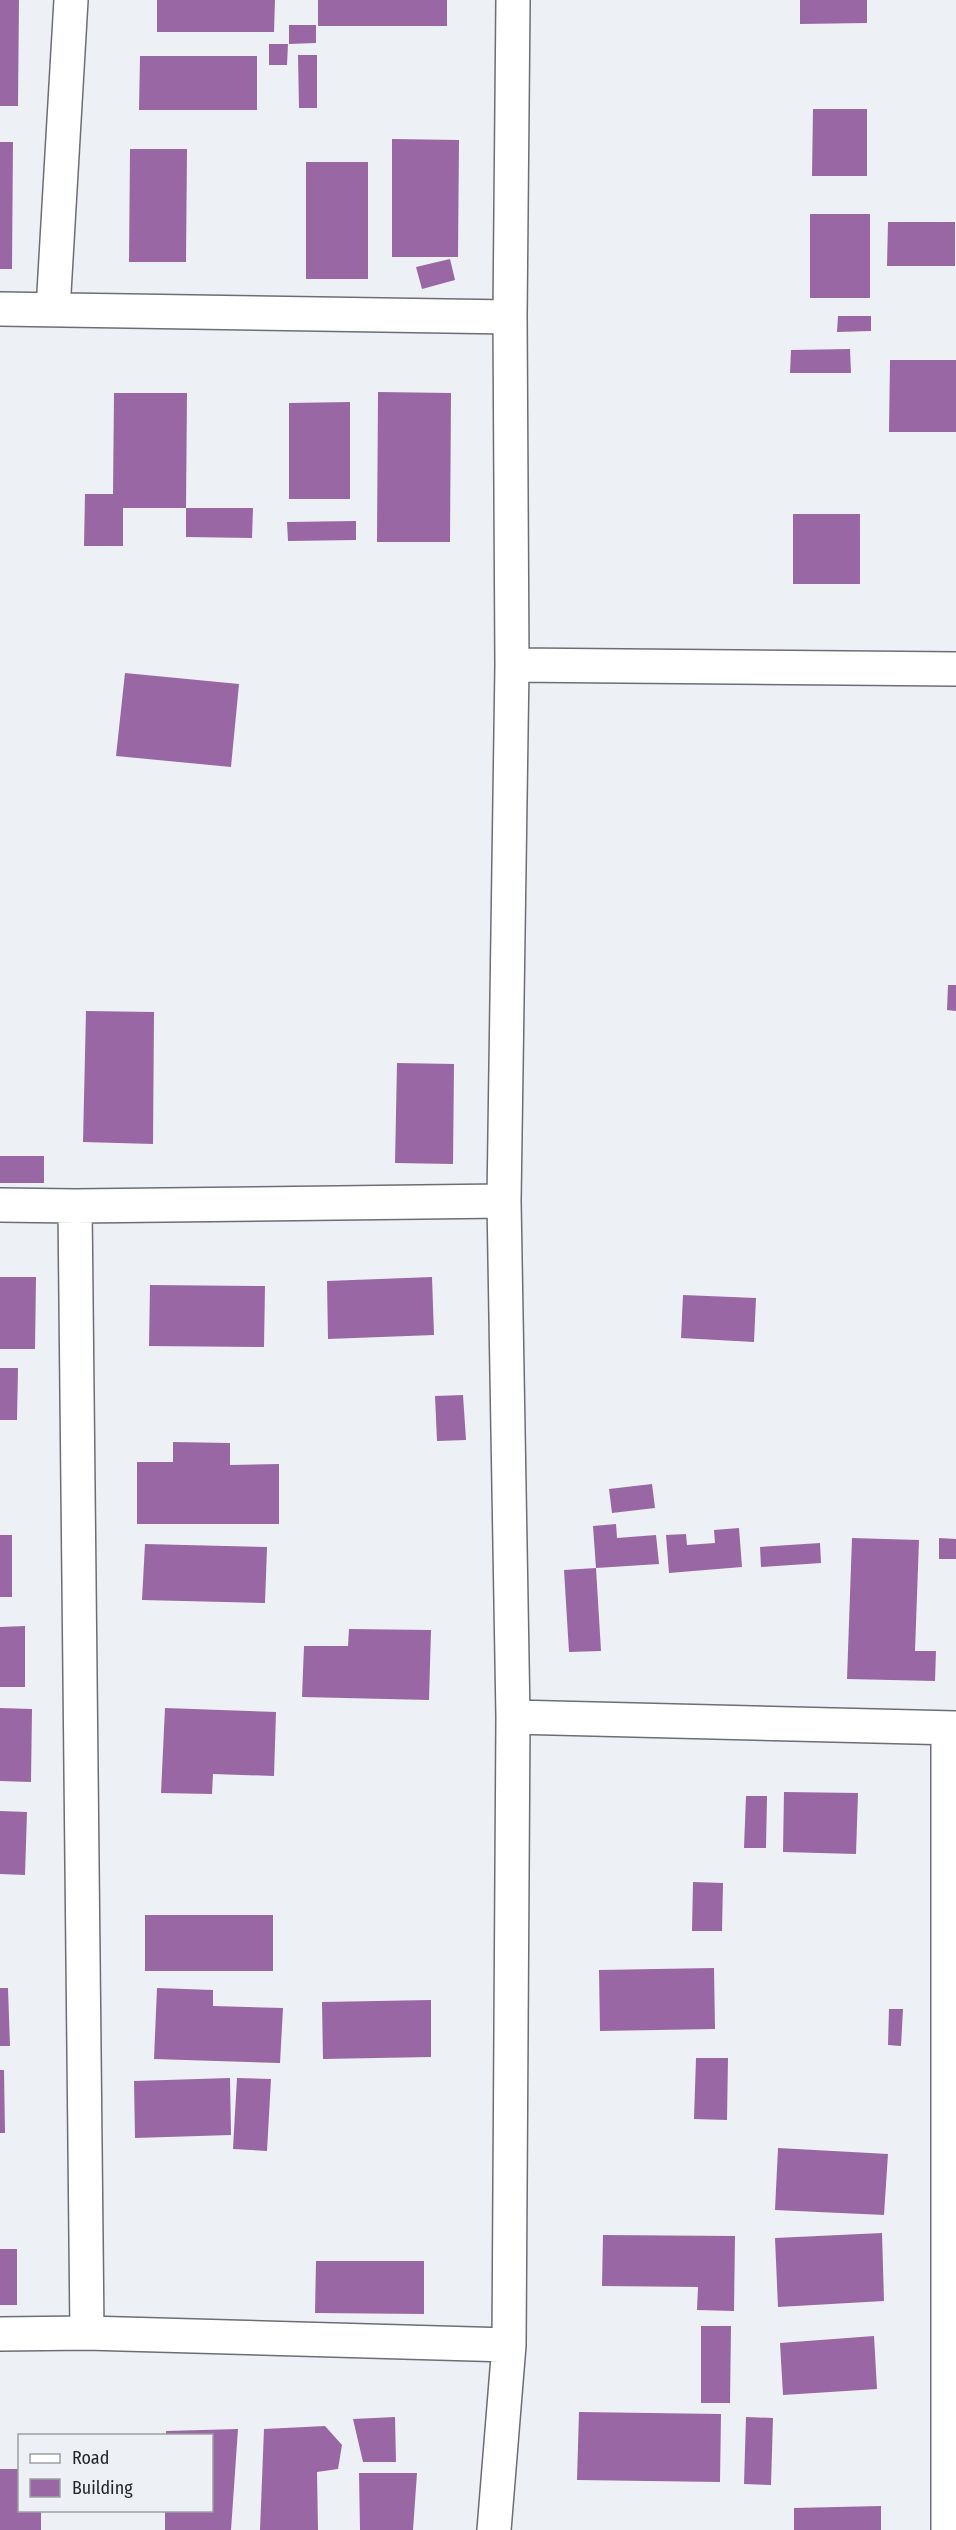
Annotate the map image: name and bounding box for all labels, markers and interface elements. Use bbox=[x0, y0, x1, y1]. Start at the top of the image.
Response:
legend bbox=[18, 2434, 213, 2512]
text: Road bbox=[72, 2447, 109, 2469]
text: Building bbox=[72, 2477, 133, 2499]

